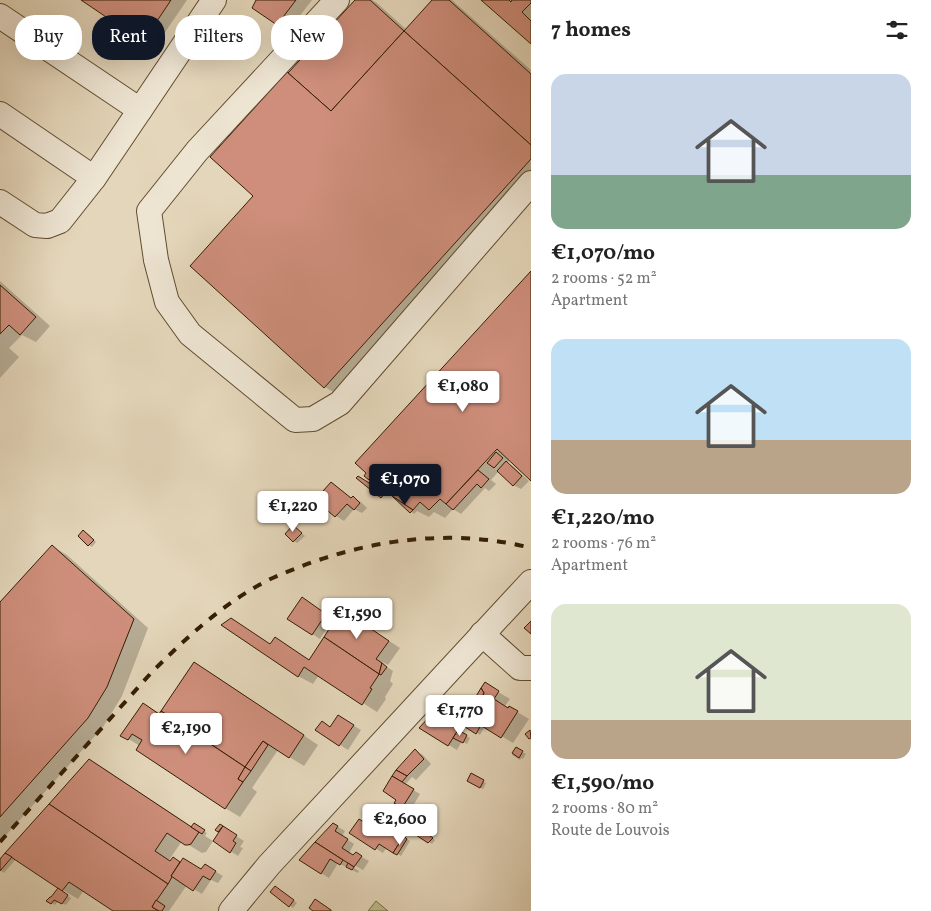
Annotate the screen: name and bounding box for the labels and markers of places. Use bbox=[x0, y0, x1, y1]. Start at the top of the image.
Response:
pin: €1,080 bbox=[422, 370, 504, 413]
pin: €1,070 bbox=[364, 464, 446, 506]
pin: €1,220 bbox=[252, 490, 334, 533]
pin: €1,590 bbox=[316, 598, 398, 640]
pin: €1,770 bbox=[419, 694, 501, 737]
pin: €2,190 bbox=[145, 712, 227, 755]
pin: €2,600 bbox=[359, 804, 441, 846]

